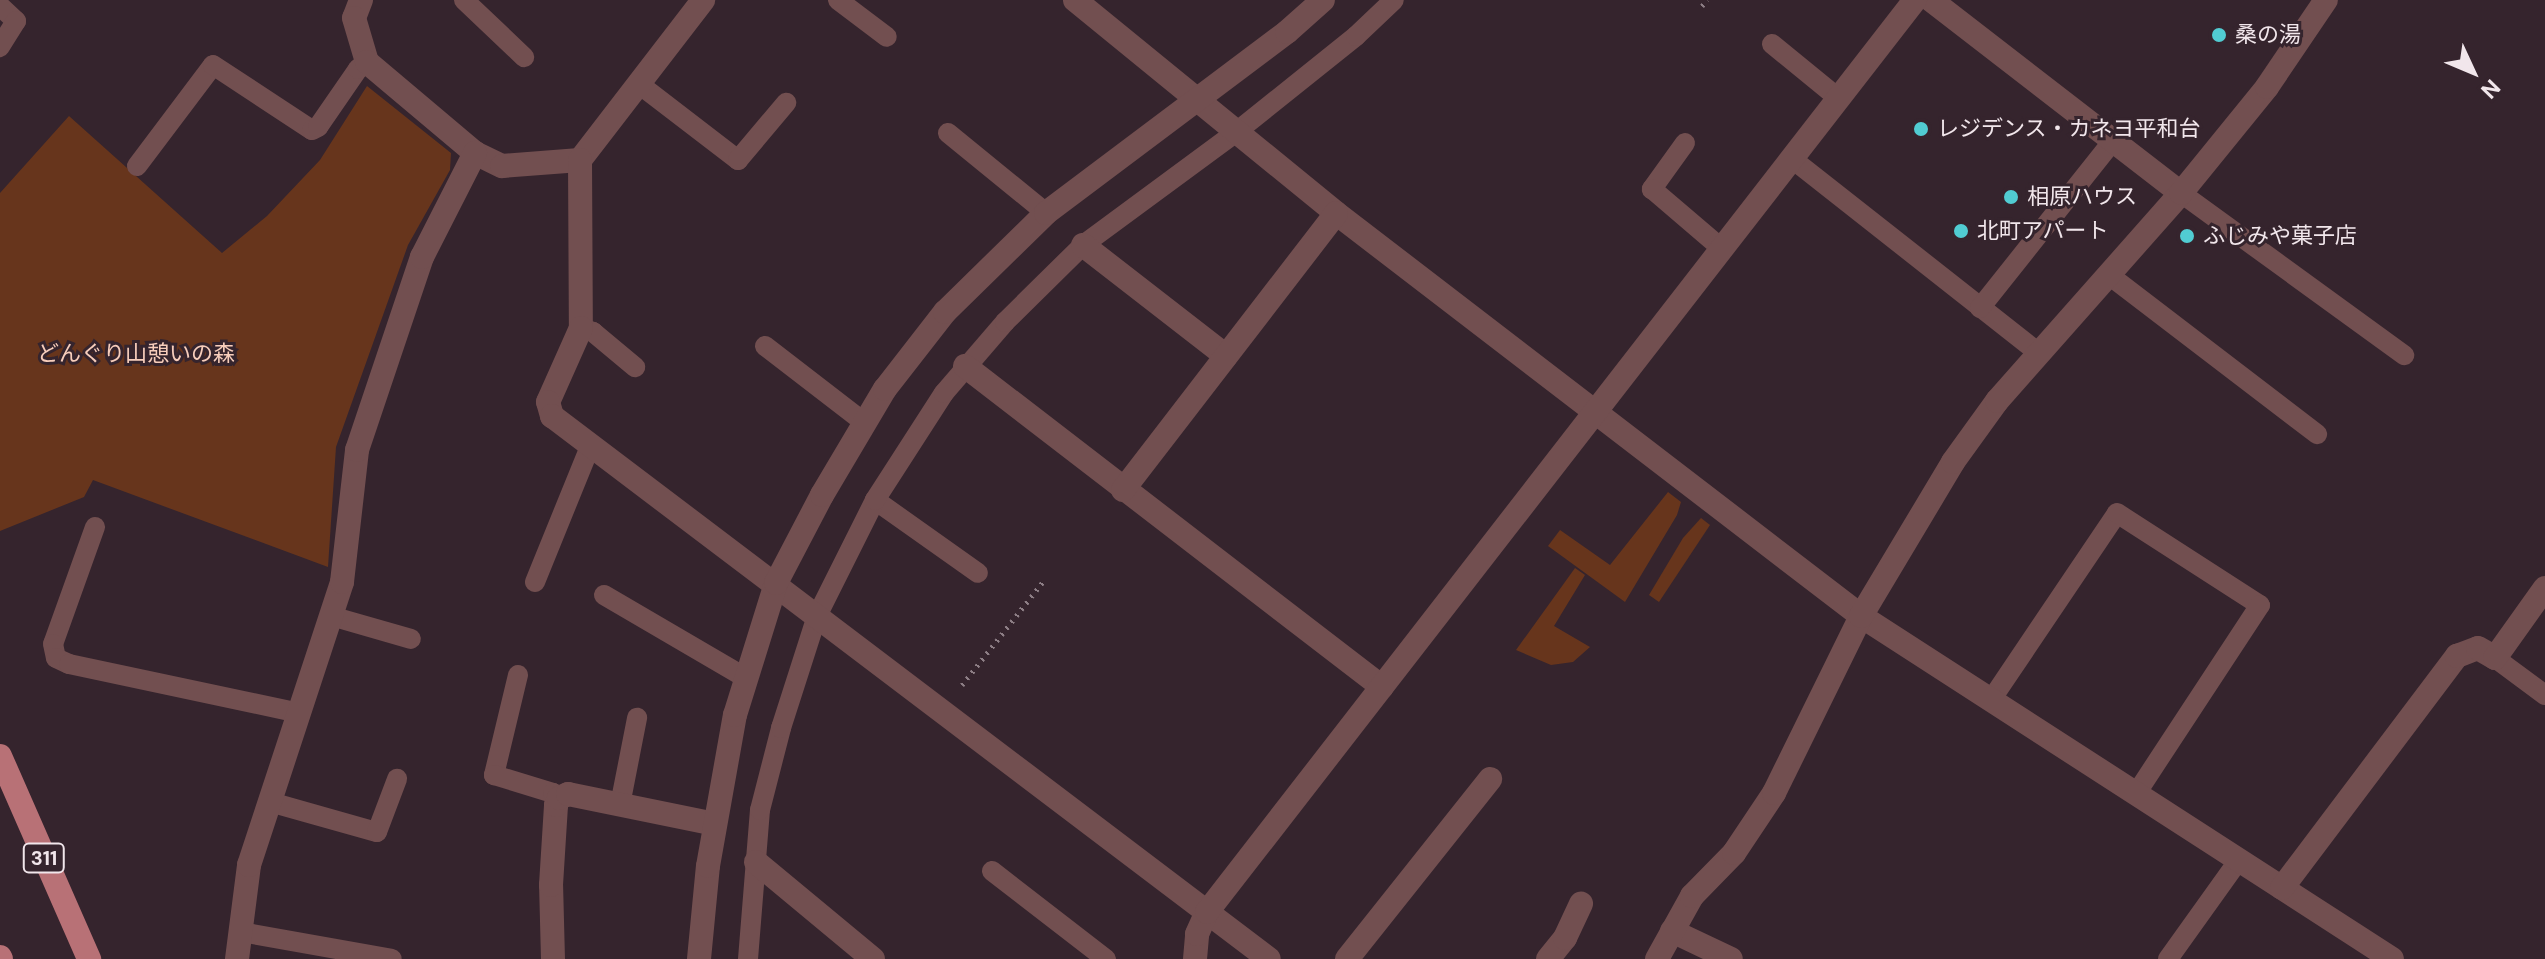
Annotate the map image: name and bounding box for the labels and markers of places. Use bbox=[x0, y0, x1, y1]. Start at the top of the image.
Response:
place label: 桑の湯 bbox=[2235, 22, 2301, 48]
marker: 桑の湯 bbox=[2210, 26, 2228, 44]
place label: レジデンス・カネヨ平和台 bbox=[1937, 116, 2201, 142]
marker: レジデンス・カネヨ平和台 bbox=[1912, 120, 1930, 138]
place label: 相原ハウス bbox=[2027, 184, 2137, 210]
marker: 相原ハウス bbox=[2002, 188, 2020, 206]
place label: 北町アパート bbox=[1977, 218, 2109, 244]
marker: 北町アパート bbox=[1952, 222, 1970, 240]
place label: ふじみや菓子店 bbox=[2203, 223, 2357, 249]
marker: ふじみや菓子店 bbox=[2178, 227, 2196, 245]

